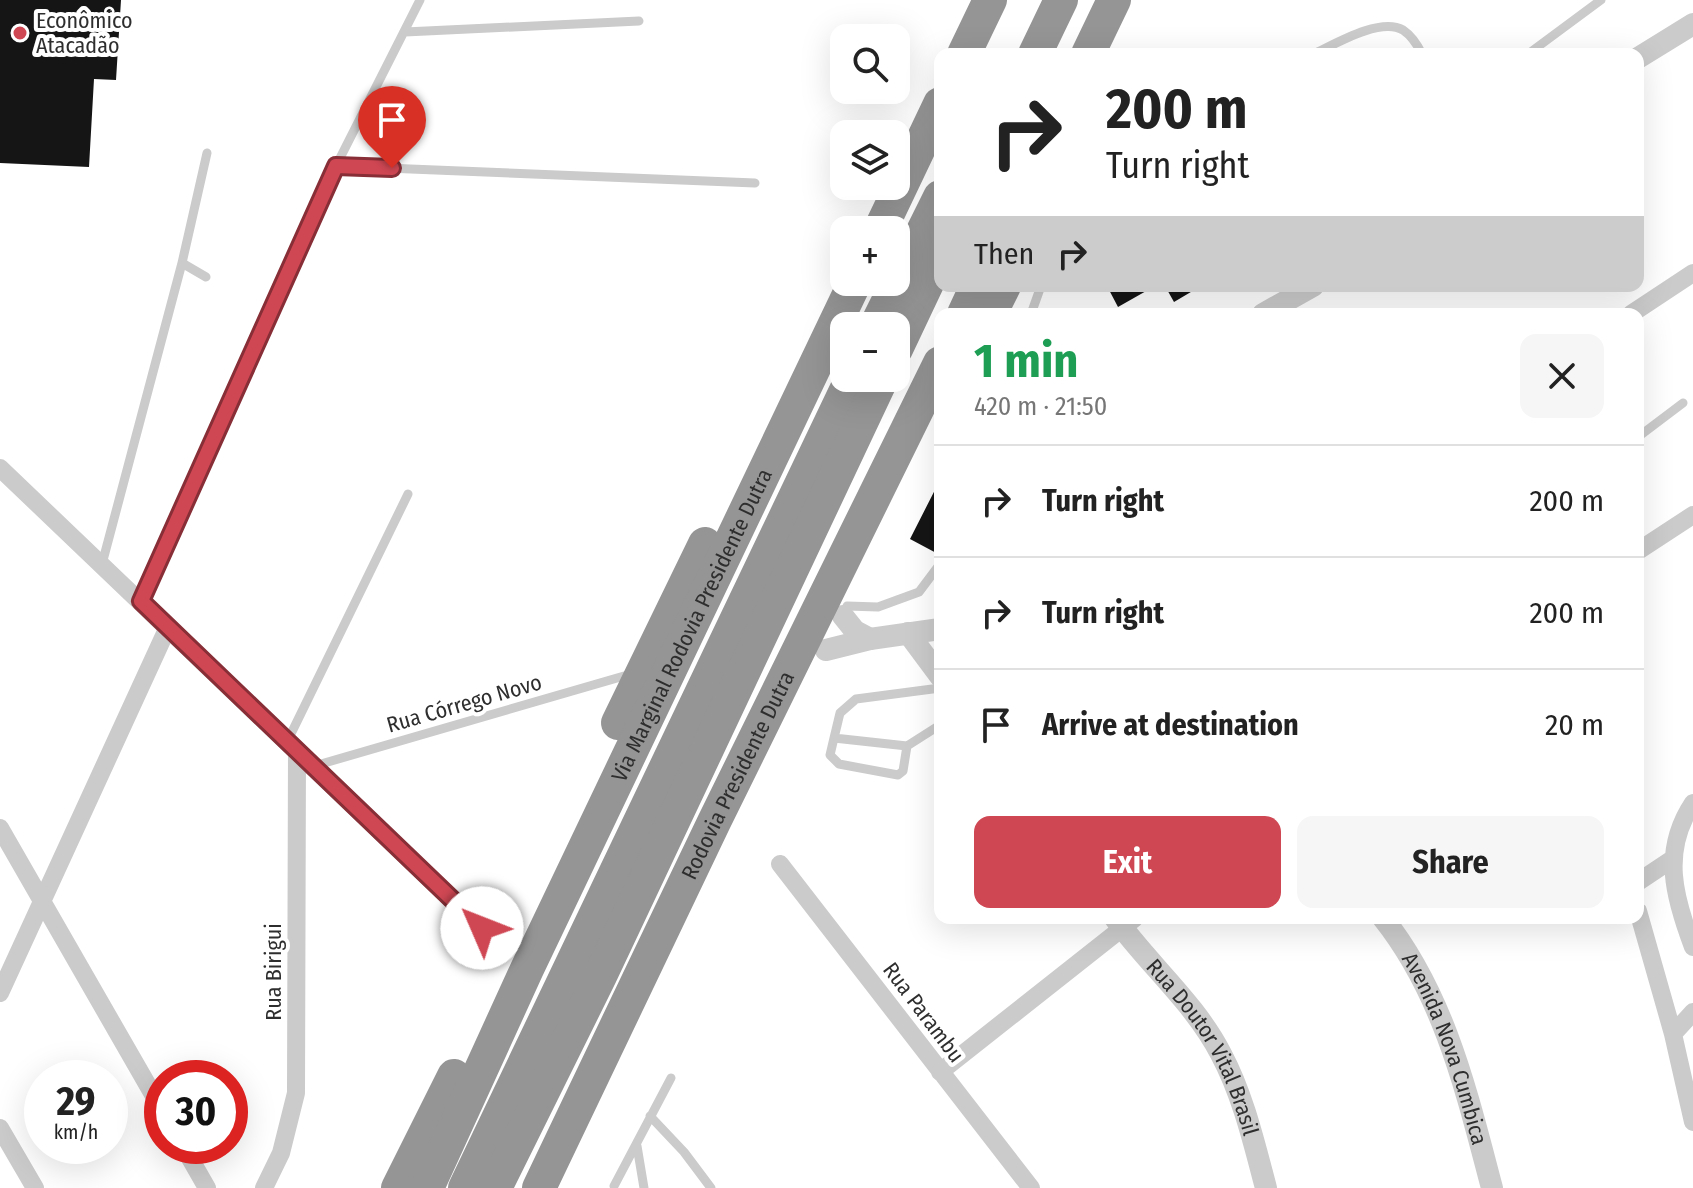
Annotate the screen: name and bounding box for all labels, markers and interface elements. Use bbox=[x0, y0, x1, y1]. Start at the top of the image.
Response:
place label: Econômico Atacadão bbox=[36, 7, 133, 59]
marker: Econômico Atacadão bbox=[11, 24, 29, 42]
map controls bbox=[830, 24, 910, 392]
button: search bbox=[830, 24, 910, 104]
text: 200 m bbox=[1106, 76, 1247, 143]
icon: right bbox=[974, 80, 1078, 184]
pin bbox=[358, 86, 426, 168]
icon: arrive bbox=[370, 98, 414, 142]
button: layers bbox=[830, 120, 910, 200]
text: Turn right bbox=[1106, 144, 1249, 188]
button: + bbox=[830, 216, 910, 296]
icon: right bbox=[1050, 232, 1094, 276]
text: Then bbox=[974, 236, 1034, 272]
button: − bbox=[830, 312, 910, 392]
text: 1 min bbox=[974, 332, 1079, 390]
button: close bbox=[1520, 334, 1604, 418]
text: 420 m · 21:50 bbox=[974, 391, 1107, 422]
street label: Via Marginal Rodovia Presidente Dutra bbox=[606, 464, 776, 786]
icon: right bbox=[974, 479, 1018, 523]
text: Turn right bbox=[1042, 483, 1164, 519]
text: 200 m bbox=[1529, 483, 1604, 519]
icon: right bbox=[974, 591, 1018, 635]
text: Turn right bbox=[1042, 595, 1164, 631]
text: 200 m bbox=[1529, 595, 1604, 631]
street label: Rodovia Presidente Dutra bbox=[676, 667, 800, 883]
street label: Rua Córrego Novo bbox=[383, 668, 545, 739]
icon: arrive bbox=[974, 703, 1018, 747]
text: Arrive at destination bbox=[1042, 707, 1299, 743]
text: 20 m bbox=[1545, 707, 1604, 743]
button: Exit bbox=[974, 816, 1281, 908]
button: Share bbox=[1297, 816, 1604, 908]
position arrow bbox=[440, 886, 524, 970]
street label: Rua Birigui bbox=[260, 923, 287, 1021]
street label: Avenida Nova Cumbica bbox=[1396, 948, 1493, 1148]
street label: Rua Doutor Vital Brasil bbox=[1140, 953, 1264, 1139]
street label: Rua Parambu bbox=[877, 957, 970, 1068]
speed limit sign: 30 bbox=[144, 1060, 248, 1164]
text: 29 bbox=[56, 1078, 95, 1126]
text: km/h bbox=[54, 1120, 98, 1144]

